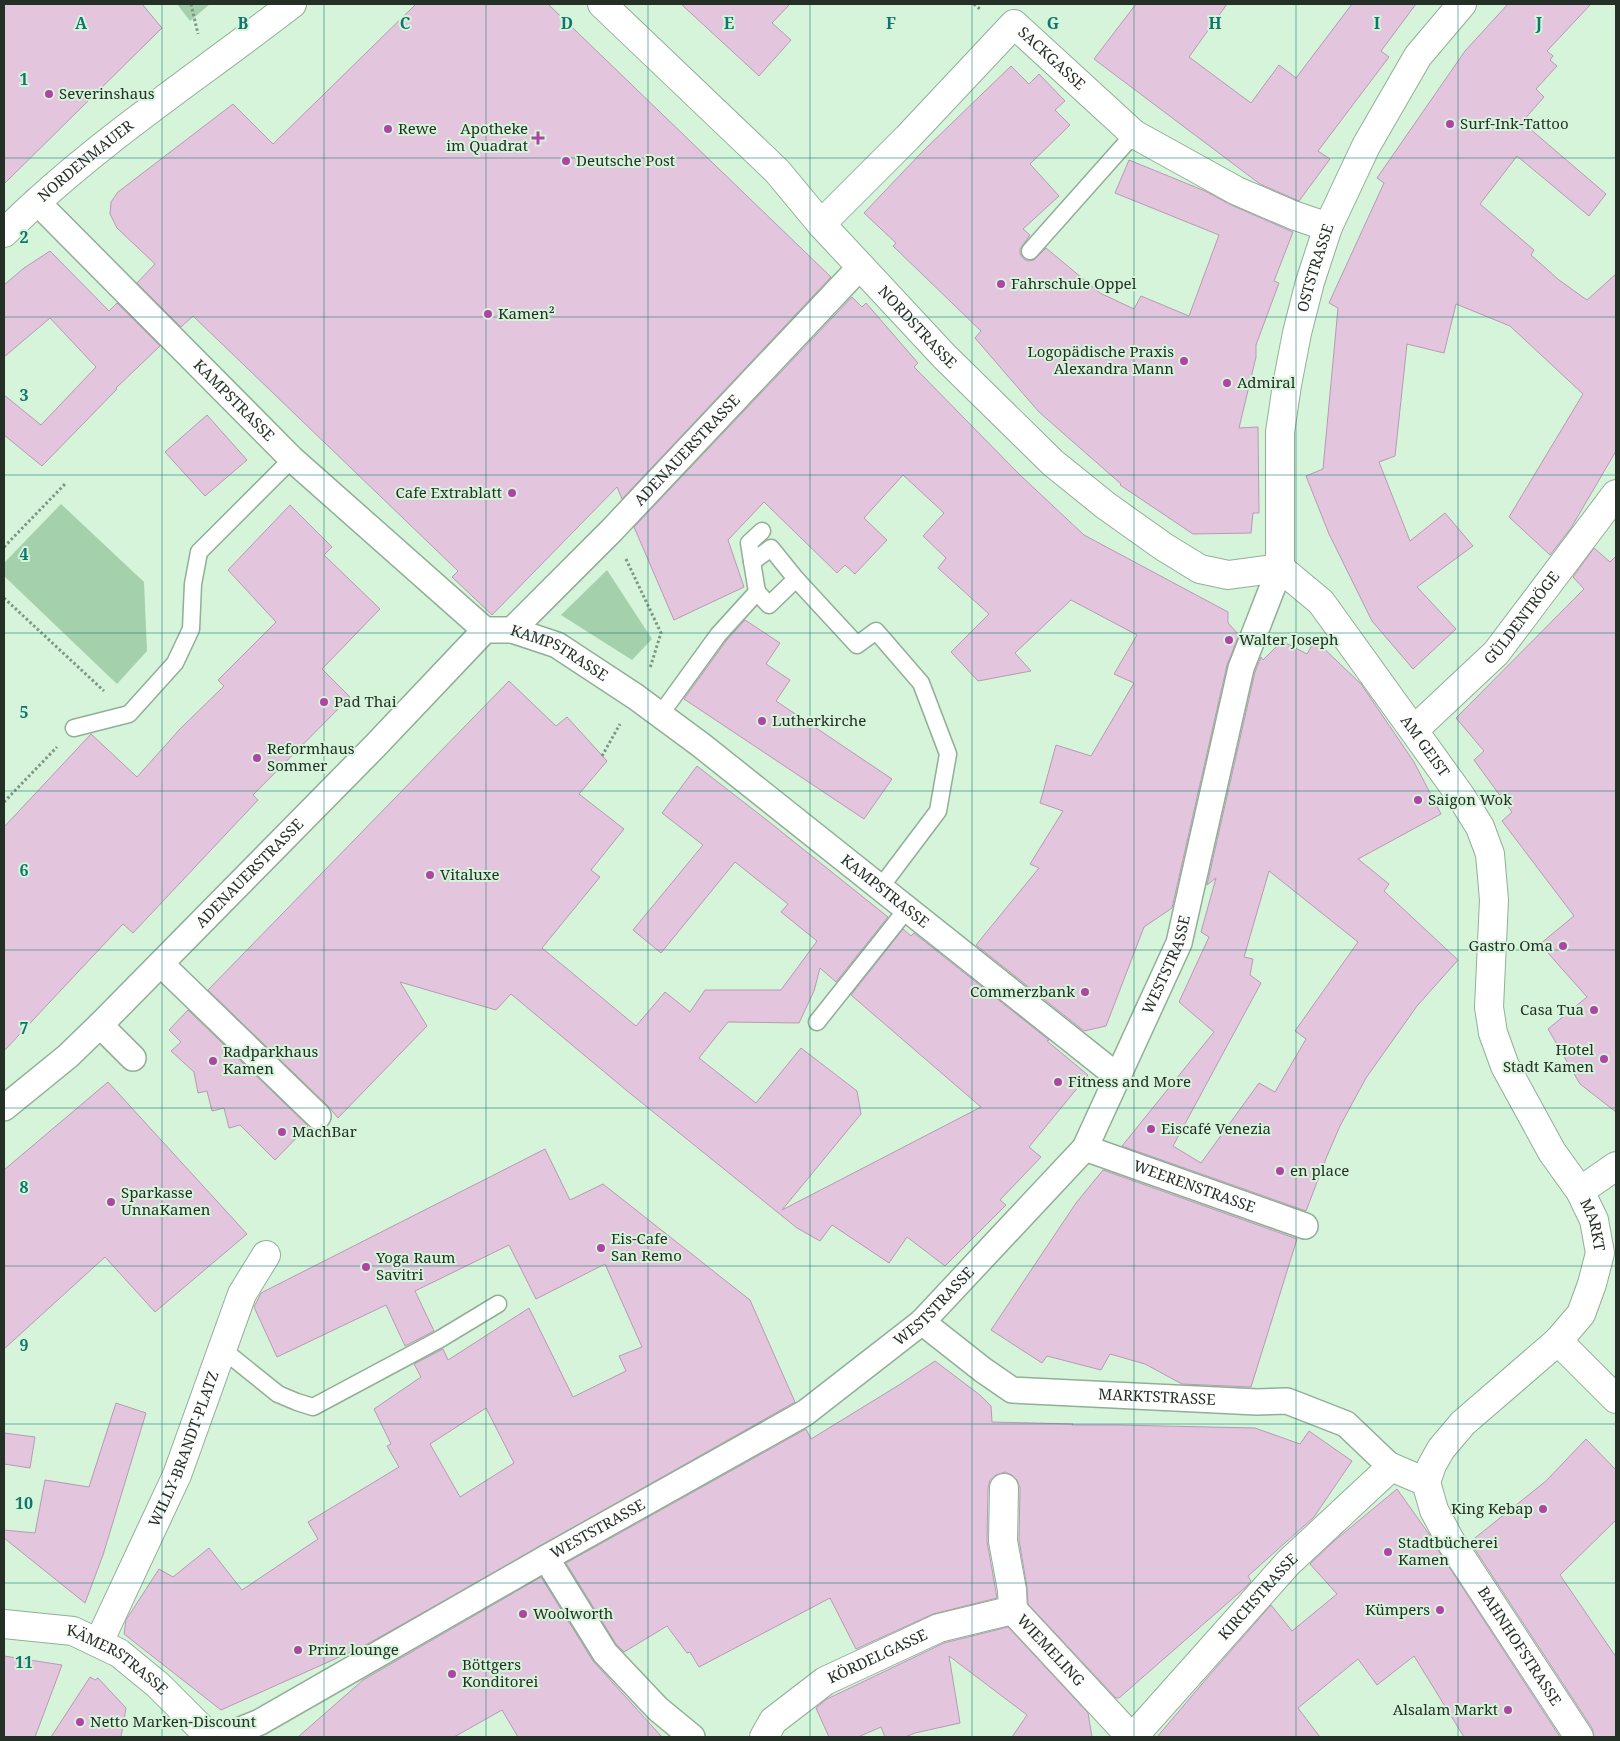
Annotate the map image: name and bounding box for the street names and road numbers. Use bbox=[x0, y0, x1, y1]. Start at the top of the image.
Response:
street label: SACKGASSE bbox=[1014, 23, 1088, 93]
street label: NORDENMAUER bbox=[33, 115, 137, 205]
street label: OSTSTRASSE bbox=[1292, 221, 1337, 314]
street label: NORDSTRASSE bbox=[874, 281, 962, 372]
street label: KAMPSTRASSE bbox=[190, 355, 280, 445]
street label: ADENAUERSTRASSE bbox=[629, 390, 744, 509]
street label: GÜLDENTRÖGE bbox=[1479, 567, 1563, 668]
street label: KAMPSTRASSE bbox=[508, 619, 612, 685]
street label: AM GEIST bbox=[1397, 711, 1455, 780]
street label: ADENAUERSTRASSE bbox=[191, 814, 307, 932]
street label: KAMPSTRASSE bbox=[837, 849, 934, 932]
street label: WESTSTRASSE bbox=[1137, 913, 1194, 1017]
street label: WEERENSTRASSE bbox=[1131, 1155, 1258, 1217]
street label: MARKT bbox=[1576, 1195, 1610, 1253]
street label: WESTSTRASSE bbox=[889, 1262, 978, 1350]
street label: WILLY-BRANDT-PLATZ bbox=[143, 1368, 222, 1530]
street label: MARKTSTRASSE bbox=[1098, 1383, 1216, 1409]
street label: WESTSTRASSE bbox=[546, 1494, 648, 1563]
street label: KIRCHSTRASSE bbox=[1213, 1548, 1301, 1644]
street label: BAHNHOFSTRASSE bbox=[1474, 1582, 1567, 1709]
street label: WIEMELING bbox=[1013, 1610, 1090, 1690]
street label: KÄMERSTRASSE bbox=[66, 1619, 173, 1698]
street label: KÖRDELGASSE bbox=[824, 1624, 930, 1687]

